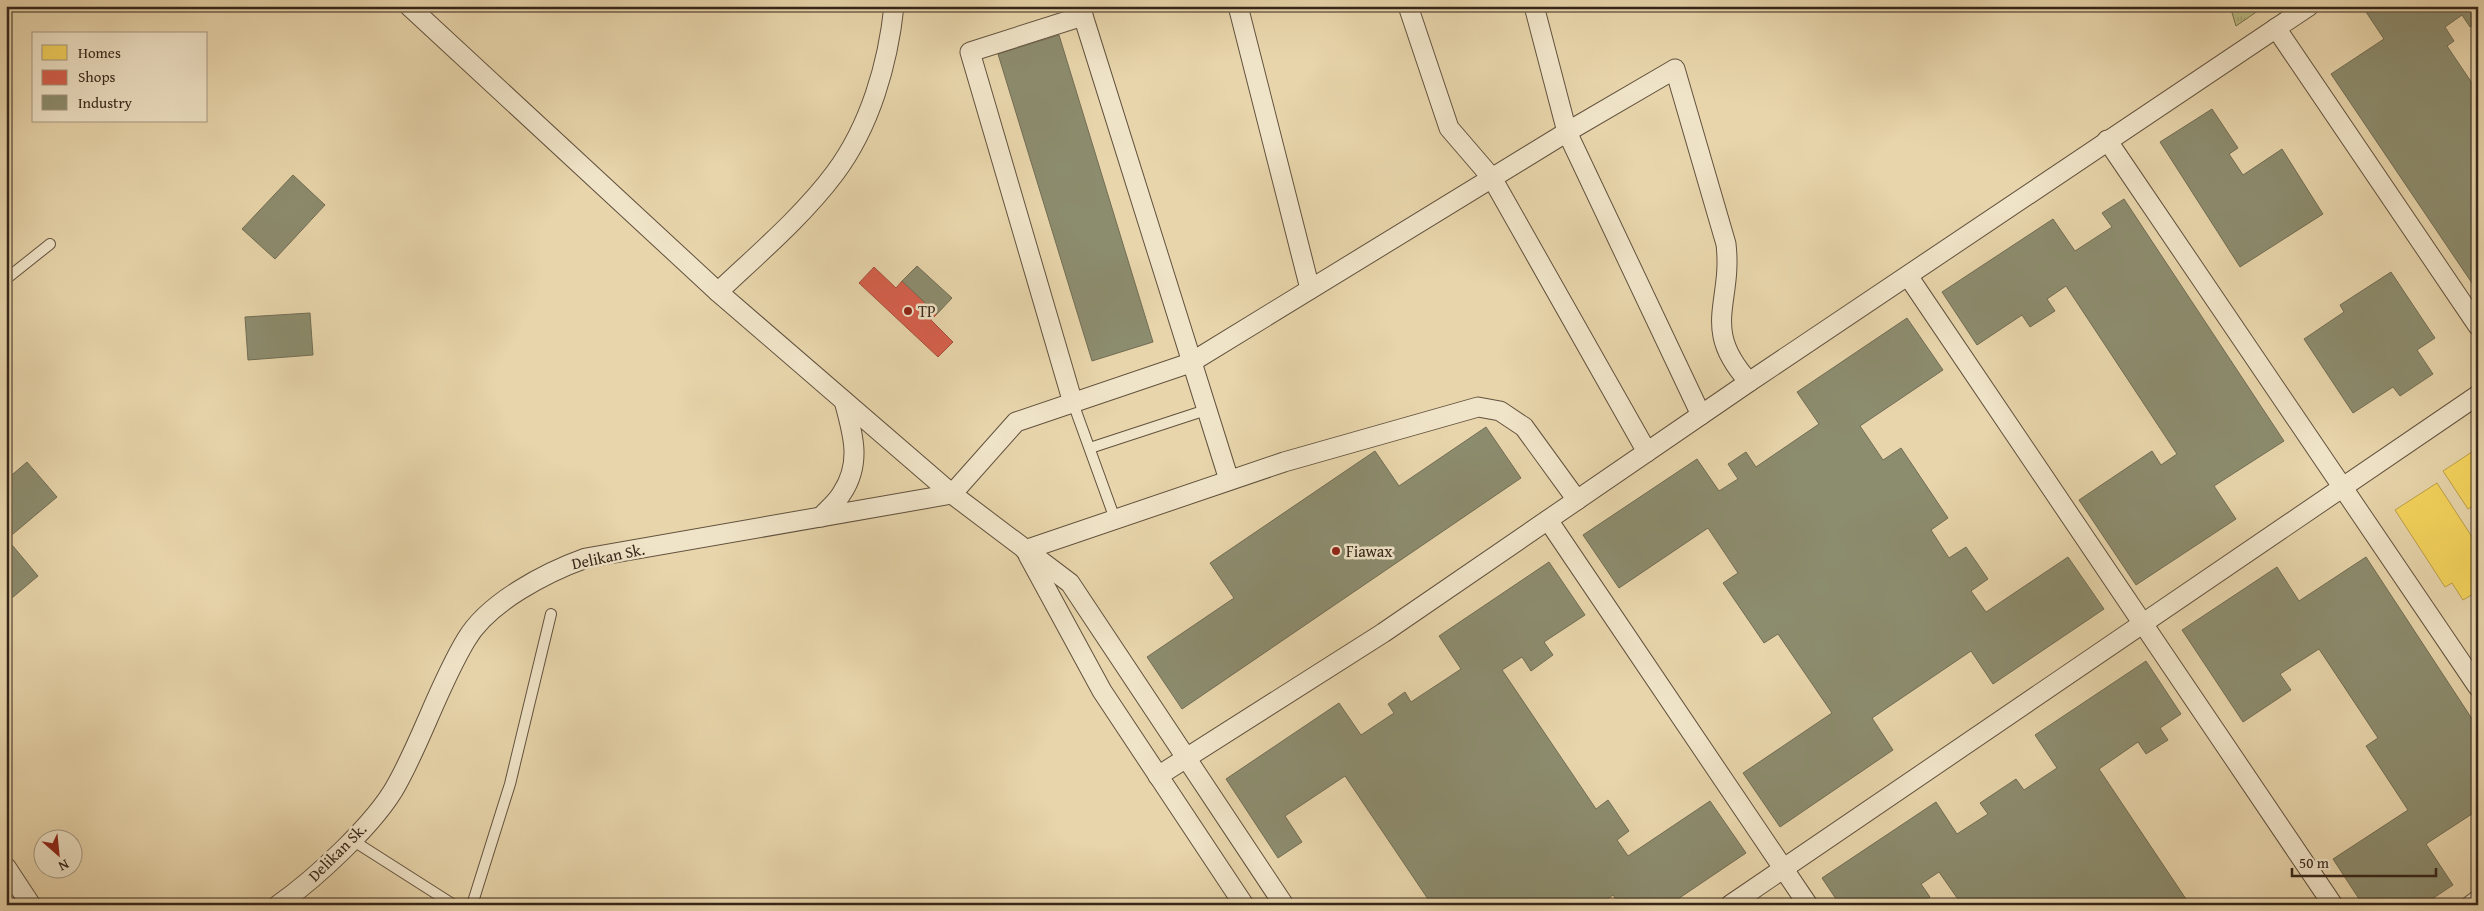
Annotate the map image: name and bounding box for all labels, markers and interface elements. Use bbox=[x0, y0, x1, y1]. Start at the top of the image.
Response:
legend bbox=[32, 32, 208, 122]
text: Homes bbox=[78, 42, 121, 63]
text: Shops bbox=[78, 66, 115, 87]
text: Industry bbox=[78, 92, 133, 113]
place label: TP bbox=[918, 299, 936, 323]
marker: TP bbox=[902, 305, 914, 317]
street label: Delikan Sk. bbox=[569, 537, 647, 575]
place label: Fiawax bbox=[1346, 539, 1393, 563]
marker: Fiawax bbox=[1330, 545, 1342, 557]
street label: Delikan Sk. bbox=[302, 817, 372, 887]
north arrow bbox=[32, 828, 82, 878]
scale bar bbox=[2292, 846, 2435, 878]
text: 50 m bbox=[2299, 852, 2330, 873]
text: N bbox=[55, 855, 73, 877]

